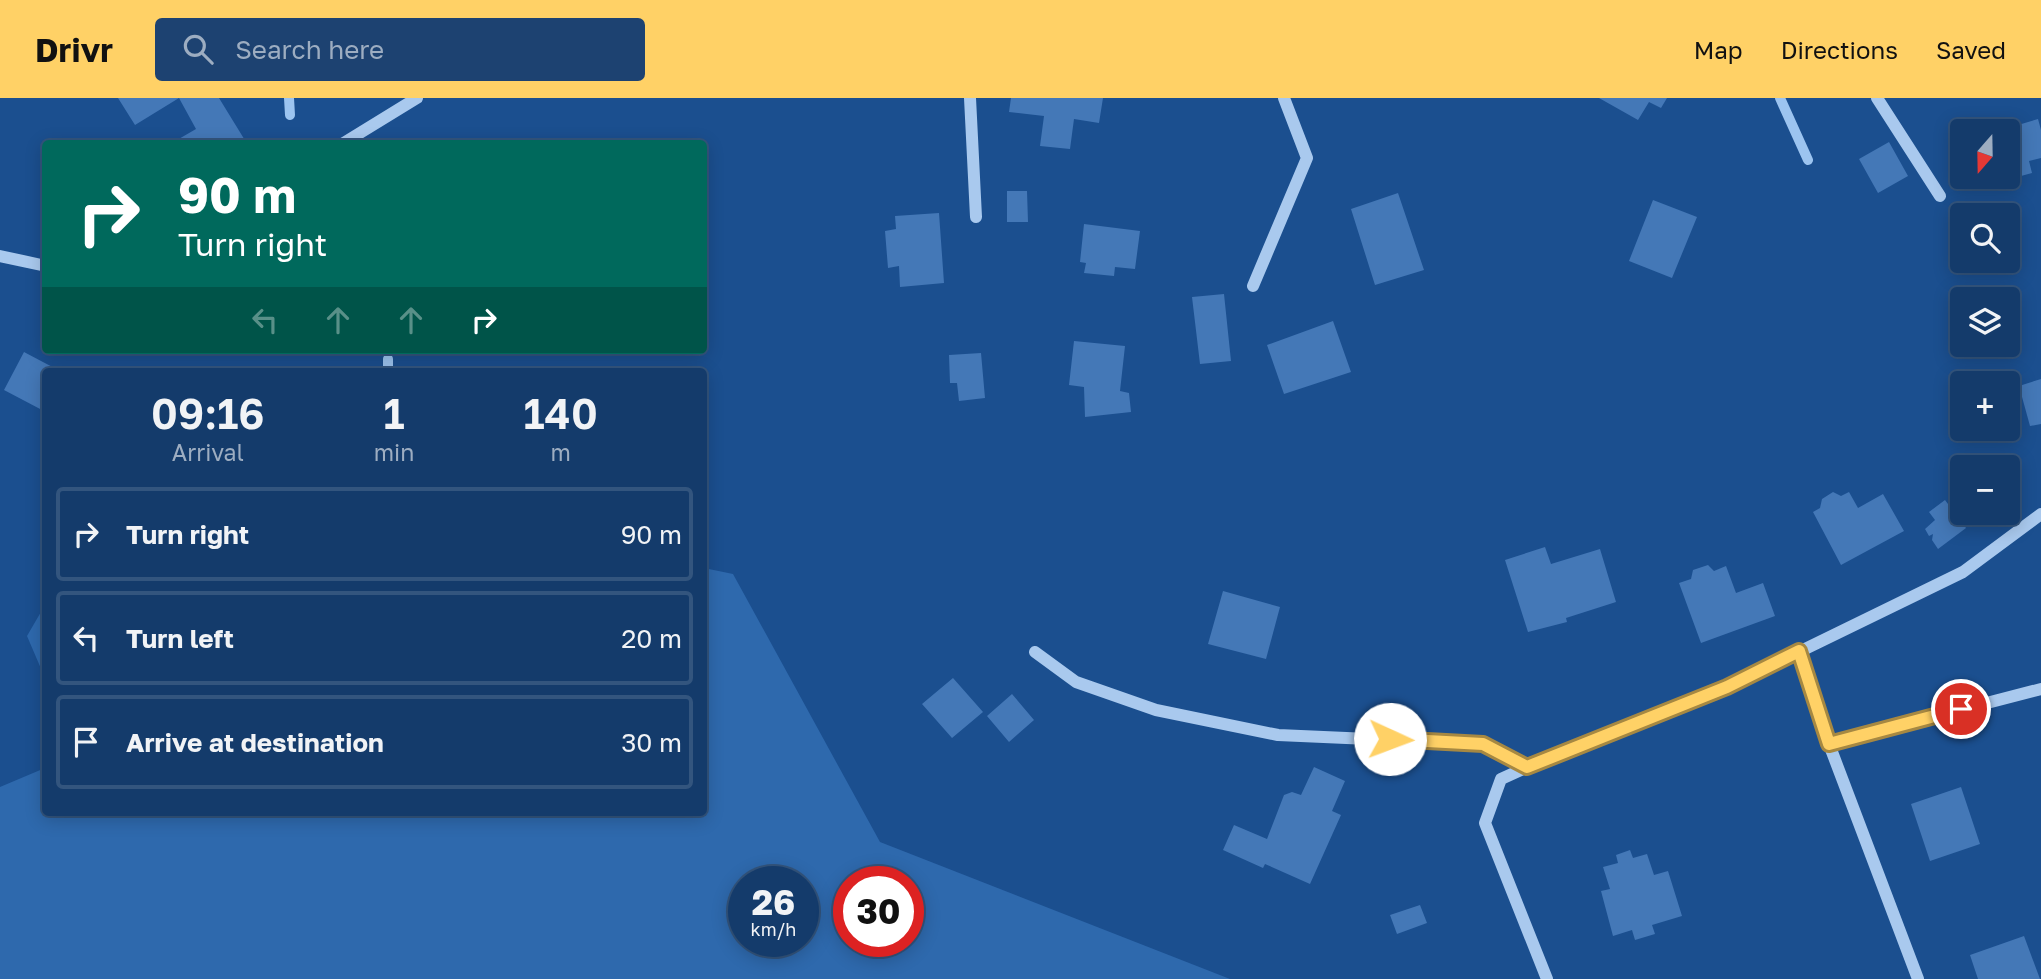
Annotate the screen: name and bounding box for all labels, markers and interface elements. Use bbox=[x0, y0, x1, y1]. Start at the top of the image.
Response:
search box bbox=[155, 18, 645, 81]
text: Drivr bbox=[35, 30, 113, 69]
icon: search bbox=[179, 30, 217, 68]
text: Search here bbox=[235, 34, 384, 65]
text: Map bbox=[1694, 35, 1743, 64]
text: Directions bbox=[1781, 35, 1898, 64]
text: Saved bbox=[1936, 35, 2006, 64]
north arrow bbox=[1950, 119, 2020, 189]
map controls bbox=[1950, 119, 2020, 525]
text: 90 m bbox=[178, 165, 296, 224]
icon: right bbox=[63, 168, 154, 259]
button: search bbox=[1950, 203, 2020, 273]
text: Turn right bbox=[178, 225, 327, 263]
button: layers bbox=[1950, 287, 2020, 357]
icon: left bbox=[246, 301, 284, 339]
icon: ahead bbox=[319, 301, 357, 339]
icon: ahead bbox=[392, 301, 430, 339]
icon: right bbox=[465, 301, 503, 339]
button: + bbox=[1950, 371, 2020, 441]
text: 09:16 bbox=[151, 388, 265, 438]
text: 1 bbox=[383, 388, 405, 438]
text: 140 bbox=[523, 388, 598, 438]
text: Arrival bbox=[172, 438, 244, 466]
text: min bbox=[374, 438, 414, 466]
text: m bbox=[550, 438, 571, 466]
button: − bbox=[1950, 455, 2020, 525]
icon: right bbox=[67, 515, 105, 553]
text: Turn right bbox=[126, 519, 249, 550]
text: 90 m bbox=[621, 519, 682, 550]
icon: left bbox=[67, 619, 105, 657]
text: Turn left bbox=[126, 623, 234, 654]
text: 20 m bbox=[621, 623, 682, 654]
pin bbox=[1931, 679, 1991, 739]
icon: arrive bbox=[1942, 690, 1980, 728]
position arrow bbox=[1353, 702, 1427, 776]
icon: arrive bbox=[67, 723, 105, 761]
text: Arrive at destination bbox=[126, 727, 384, 758]
text: 30 m bbox=[621, 727, 682, 758]
speed limit sign: 30 bbox=[833, 866, 924, 957]
text: 26 bbox=[752, 881, 795, 923]
text: km/h bbox=[751, 918, 796, 940]

